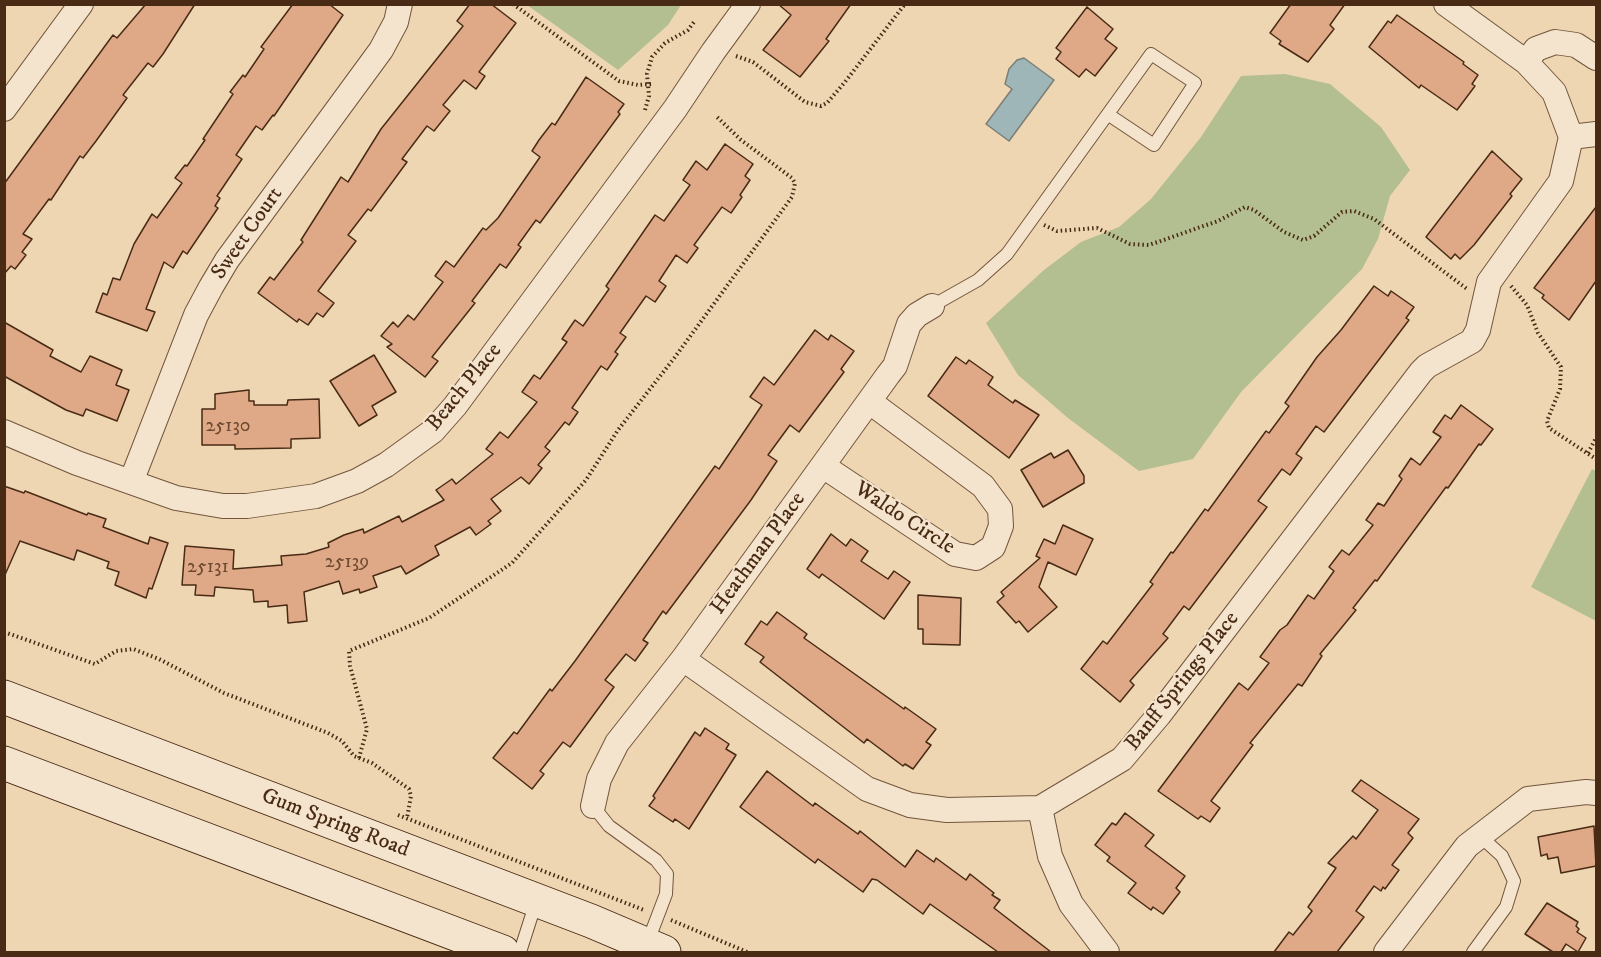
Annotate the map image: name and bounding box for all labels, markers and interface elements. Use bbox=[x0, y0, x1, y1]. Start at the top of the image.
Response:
street label: Sweet Court bbox=[207, 183, 289, 285]
street label: Beach Place bbox=[422, 339, 508, 437]
house number: 25130 bbox=[205, 415, 251, 439]
street label: Waldo Circle bbox=[849, 477, 959, 561]
street label: Heathman Place bbox=[706, 488, 812, 620]
house number: 25139 bbox=[325, 551, 369, 575]
house number: 25131 bbox=[187, 556, 229, 580]
street label: Banff Springs Place bbox=[1120, 607, 1246, 757]
street label: Gum Spring Road bbox=[257, 784, 413, 864]

